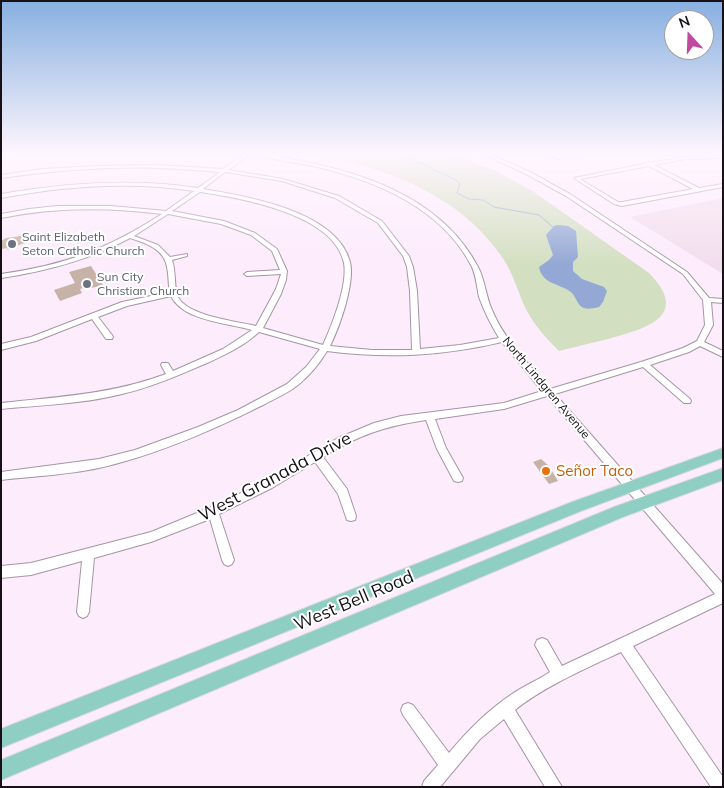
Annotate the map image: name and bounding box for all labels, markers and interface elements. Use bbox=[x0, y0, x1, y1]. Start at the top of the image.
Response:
north arrow bbox=[664, 10, 714, 60]
text: N bbox=[676, 12, 692, 32]
place label: Saint Elizabeth Seton Catholic Church bbox=[22, 230, 145, 258]
marker: Saint Elizabeth Seton Catholic Church bbox=[6, 238, 18, 250]
place label: Sun City Christian Church bbox=[97, 270, 189, 298]
marker: Sun City Christian Church bbox=[81, 278, 93, 290]
street label: North Lindgren Avenue bbox=[499, 334, 593, 442]
street label: West Granada Drive bbox=[195, 428, 355, 526]
place label: Señor Taco bbox=[556, 462, 633, 480]
marker: Señor Taco bbox=[540, 465, 552, 477]
street label: West Bell Road bbox=[291, 566, 417, 636]

